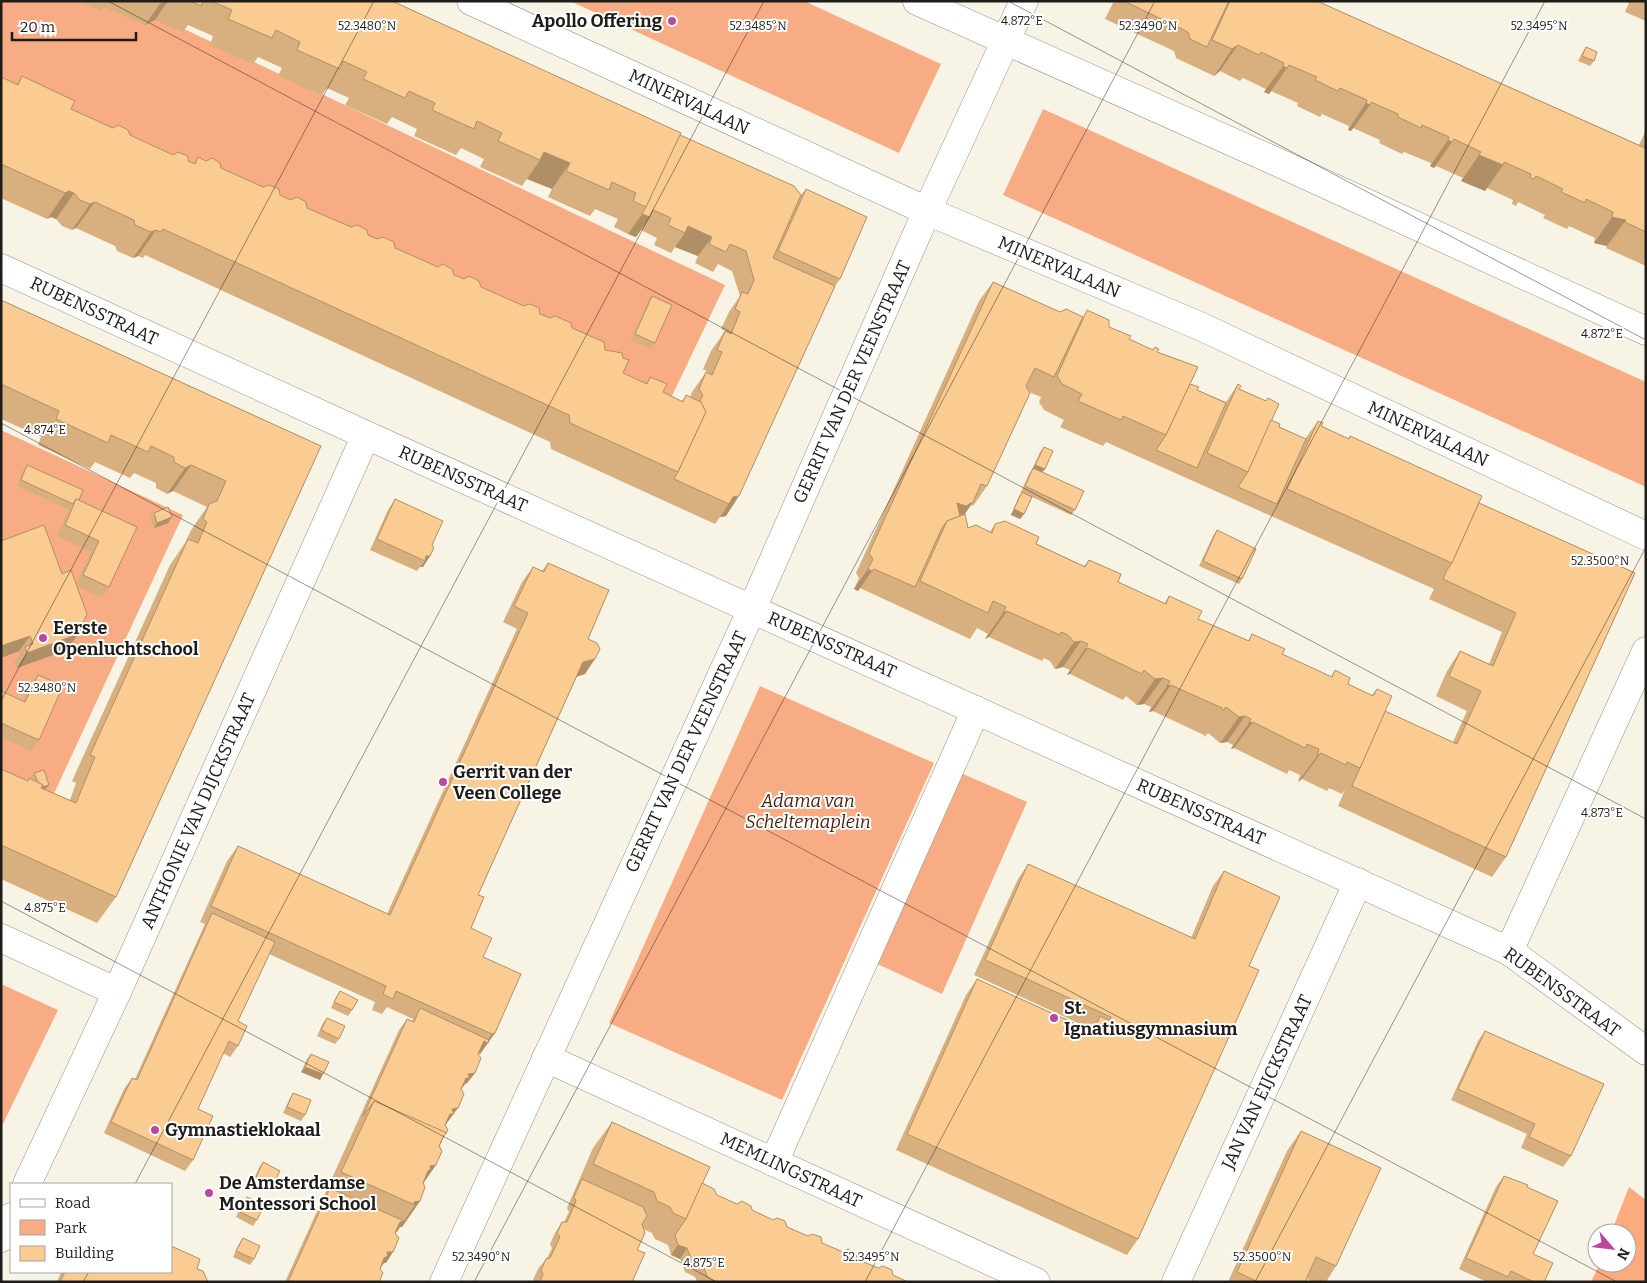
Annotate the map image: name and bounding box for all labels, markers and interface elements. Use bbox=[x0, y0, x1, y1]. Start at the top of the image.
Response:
scale bar bbox=[12, 10, 136, 42]
place label: Apollo Offering bbox=[532, 10, 663, 32]
text: 4.872°E bbox=[1001, 14, 1043, 28]
marker: Apollo Offering bbox=[666, 15, 678, 27]
text: 20 m bbox=[20, 18, 56, 36]
text: 52.3480°N bbox=[338, 19, 397, 33]
text: 52.3485°N bbox=[729, 19, 787, 33]
text: 52.3490°N bbox=[1119, 19, 1178, 33]
text: 52.3495°N bbox=[1510, 19, 1568, 33]
street label: MINERVALAAN bbox=[625, 64, 753, 140]
street label: MINERVALAAN bbox=[995, 231, 1123, 303]
street label: GERRIT VAN DER VEENSTRAAT bbox=[788, 257, 916, 507]
street label: RUBENSSTRAAT bbox=[27, 272, 162, 350]
text: 4.872°E bbox=[1581, 327, 1623, 341]
street label: MINERVALAAN bbox=[1364, 396, 1492, 472]
text: 4.874°E bbox=[24, 423, 66, 437]
street label: RUBENSSTRAAT bbox=[395, 441, 531, 517]
text: 52.3500°N bbox=[1571, 554, 1630, 568]
street label: RUBENSSTRAAT bbox=[764, 607, 900, 683]
place label: Eerste Openluchtschool bbox=[53, 617, 199, 660]
street label: GERRIT VAN DER VEENSTRAAT bbox=[620, 627, 752, 876]
marker: Eerste Openluchtschool bbox=[37, 632, 49, 644]
text: 52.3480°N bbox=[18, 681, 77, 695]
street label: ANTHONIE VAN DIJCKSTRAAT bbox=[136, 689, 260, 932]
place label: Gerrit van der Veen College bbox=[453, 761, 573, 804]
street label: RUBENSSTRAAT bbox=[1133, 774, 1269, 850]
marker: Gerrit van der Veen College bbox=[437, 776, 449, 788]
park label: Adama van Scheltemaplein bbox=[745, 790, 871, 833]
text: 4.873°E bbox=[1581, 806, 1623, 820]
text: 4.875°E bbox=[24, 901, 66, 915]
street label: RUBENSSTRAAT bbox=[1499, 942, 1625, 1042]
street label: JAN VAN EIJCKSTRAAT bbox=[1216, 991, 1317, 1174]
place label: St. Ignatiusgymnasium bbox=[1064, 997, 1237, 1040]
marker: St. Ignatiusgymnasium bbox=[1048, 1012, 1060, 1024]
place label: Gymnastieklokaal bbox=[165, 1119, 321, 1141]
marker: Gymnastieklokaal bbox=[149, 1124, 161, 1136]
street label: MEMLINGSTRAAT bbox=[717, 1128, 866, 1213]
place label: De Amsterdamse Montessori School bbox=[219, 1172, 377, 1215]
legend bbox=[10, 1183, 172, 1273]
marker: De Amsterdamse Montessori School bbox=[203, 1187, 215, 1199]
text: Road bbox=[55, 1194, 90, 1212]
text: Park bbox=[55, 1219, 87, 1237]
north arrow bbox=[1587, 1223, 1637, 1273]
text: Building bbox=[55, 1244, 114, 1262]
text: N bbox=[1613, 1245, 1633, 1263]
text: 52.3490°N bbox=[452, 1250, 511, 1264]
text: 52.3495°N bbox=[842, 1250, 900, 1264]
text: 52.3500°N bbox=[1233, 1250, 1292, 1264]
text: 4.875°E bbox=[683, 1256, 725, 1270]

